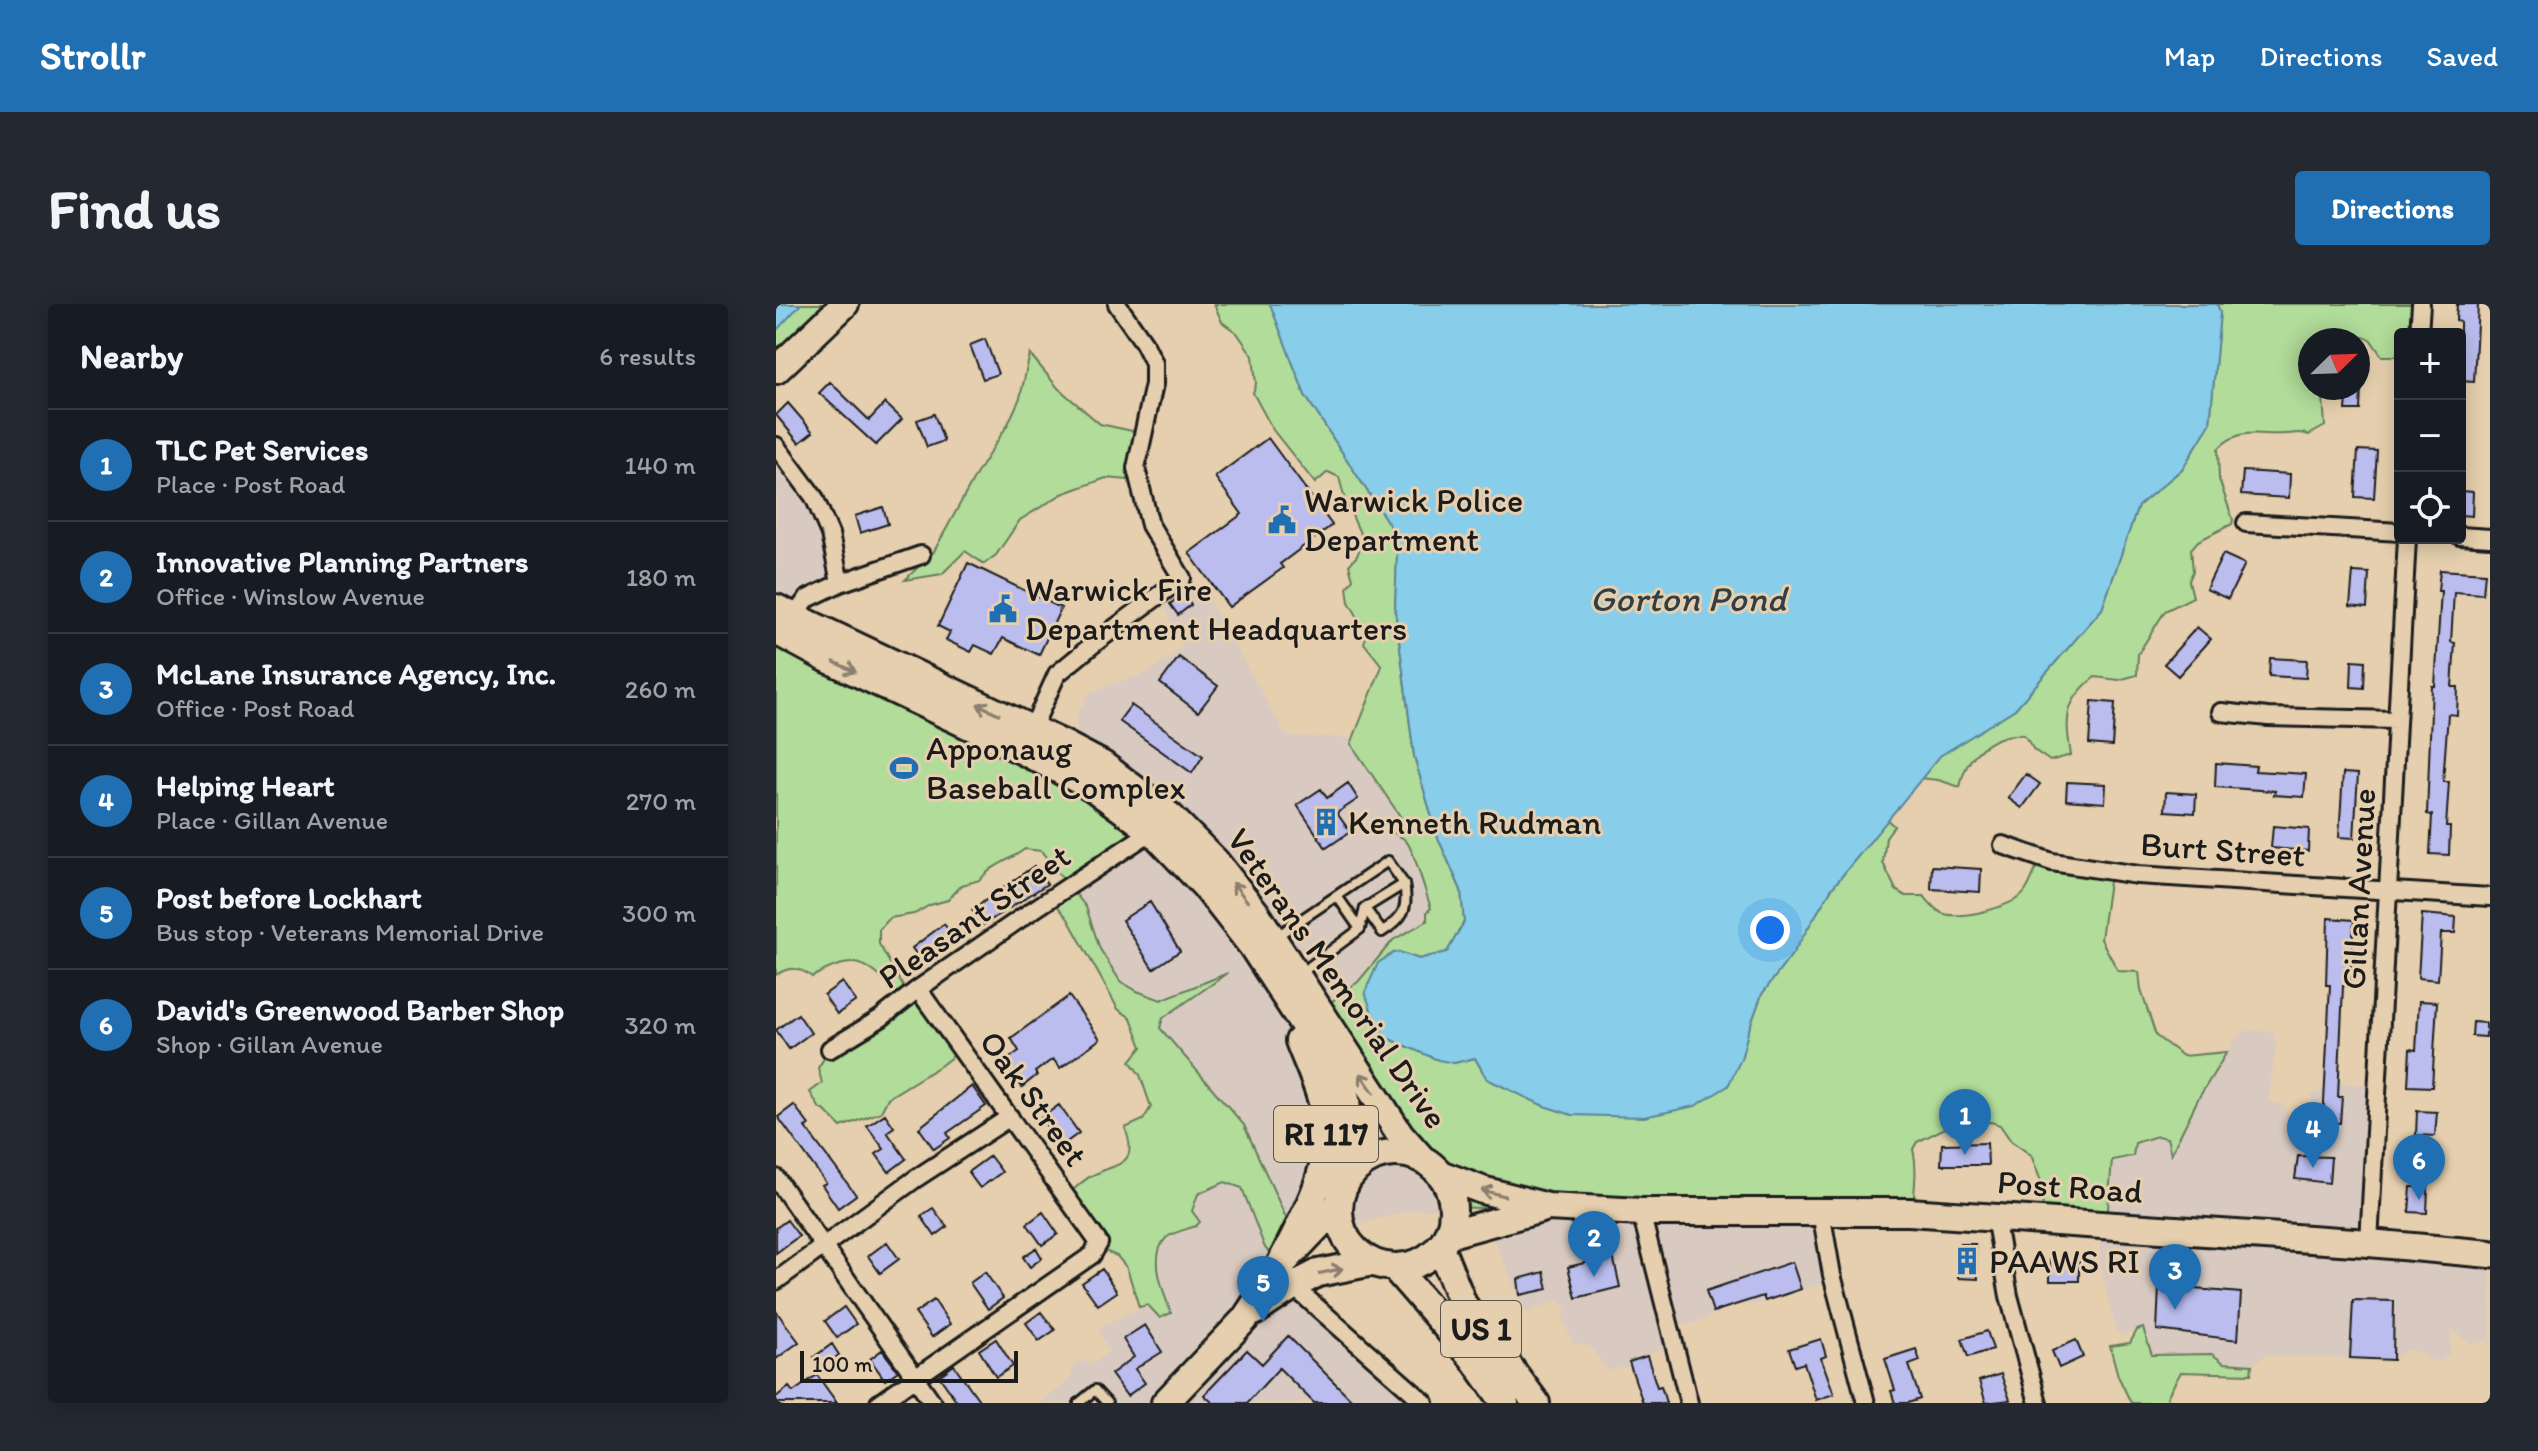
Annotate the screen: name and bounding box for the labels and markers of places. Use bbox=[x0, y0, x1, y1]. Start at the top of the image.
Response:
place label: Warwick Police Department bbox=[1304, 480, 1523, 560]
public building icon: Warwick Police Department bbox=[1267, 505, 1297, 535]
place label: Warwick Fire Department Headquarters bbox=[1025, 569, 1407, 649]
public building icon: Warwick Fire Department Headquarters bbox=[988, 594, 1018, 624]
place label: Apponaug Baseball Complex bbox=[926, 728, 1186, 808]
sports icon: Apponaug Baseball Complex bbox=[889, 753, 919, 783]
place label: Kenneth Rudman bbox=[1348, 802, 1601, 843]
building icon: Kenneth Rudman bbox=[1311, 807, 1341, 837]
pin: 1 bbox=[1939, 1089, 1991, 1155]
pin: 4 bbox=[2287, 1102, 2339, 1168]
pin: 6 bbox=[2393, 1134, 2445, 1200]
pin: 2 bbox=[1568, 1211, 1620, 1277]
place label: PAAWS RI bbox=[1989, 1241, 2140, 1282]
pin: 3 bbox=[2149, 1244, 2201, 1310]
building icon: PAAWS RI bbox=[1952, 1246, 1982, 1276]
pin: 5 bbox=[1237, 1256, 1289, 1322]

